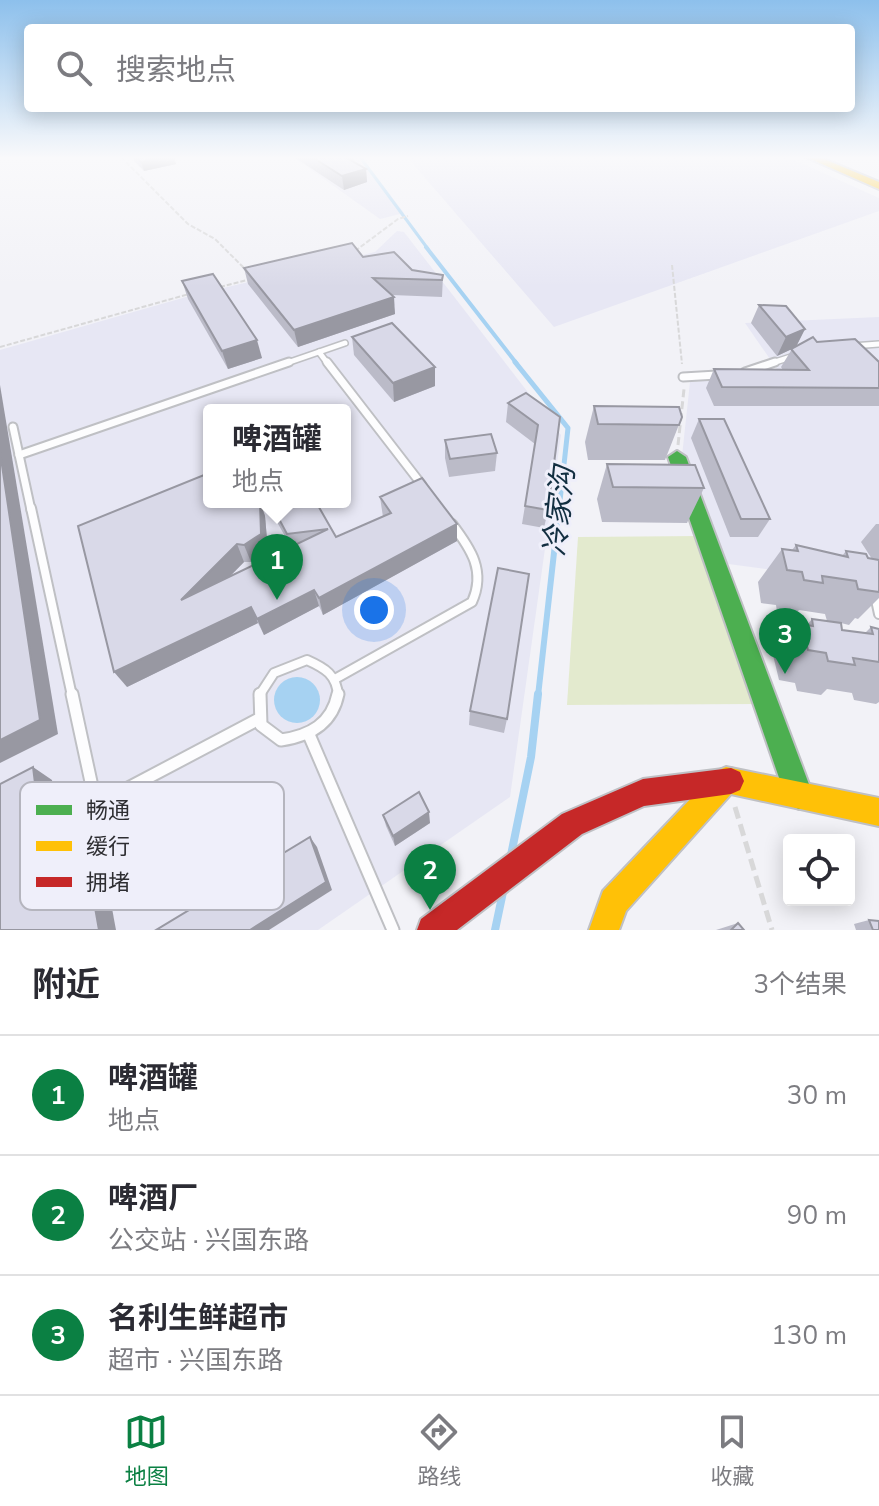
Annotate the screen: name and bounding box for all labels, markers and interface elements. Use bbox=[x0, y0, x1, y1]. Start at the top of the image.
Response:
search box bbox=[24, 24, 855, 112]
icon: search bbox=[52, 46, 96, 90]
text: 搜索地点 bbox=[116, 50, 236, 91]
popup bbox=[203, 404, 351, 508]
text: 啤酒罐 bbox=[232, 419, 322, 460]
water label: 冷家沟 bbox=[534, 461, 585, 558]
text: 地点 bbox=[232, 464, 284, 499]
pin: 1 bbox=[251, 534, 303, 600]
your location bbox=[354, 590, 394, 630]
pin: 3 bbox=[759, 608, 811, 674]
legend bbox=[20, 782, 284, 910]
text: 畅通 bbox=[86, 796, 130, 826]
text: 缓行 bbox=[86, 832, 130, 862]
map controls bbox=[783, 834, 855, 906]
button: locate bbox=[783, 834, 855, 906]
pin: 2 bbox=[404, 844, 456, 910]
text: 拥堵 bbox=[86, 868, 130, 898]
text: 附近 bbox=[32, 962, 100, 1008]
text: 3个结果 bbox=[753, 967, 847, 1002]
text: 啤酒罐 bbox=[108, 1058, 198, 1099]
text: 1 bbox=[50, 1078, 66, 1113]
text: 30 m bbox=[787, 1078, 847, 1113]
text: 地点 bbox=[108, 1103, 160, 1138]
text: 啤酒厂 bbox=[108, 1178, 198, 1219]
text: 2 bbox=[50, 1198, 66, 1233]
text: 90 m bbox=[787, 1198, 847, 1233]
text: 公交站 · 兴国东路 bbox=[108, 1223, 309, 1258]
text: 名利生鲜超市 bbox=[108, 1298, 288, 1339]
text: 3 bbox=[50, 1318, 66, 1353]
text: 130 m bbox=[771, 1318, 847, 1353]
text: 超市 · 兴国东路 bbox=[108, 1343, 283, 1378]
tab: 地图 bbox=[124, 1410, 169, 1492]
tab: 路线 bbox=[417, 1410, 462, 1492]
tab: 收藏 bbox=[710, 1410, 755, 1492]

